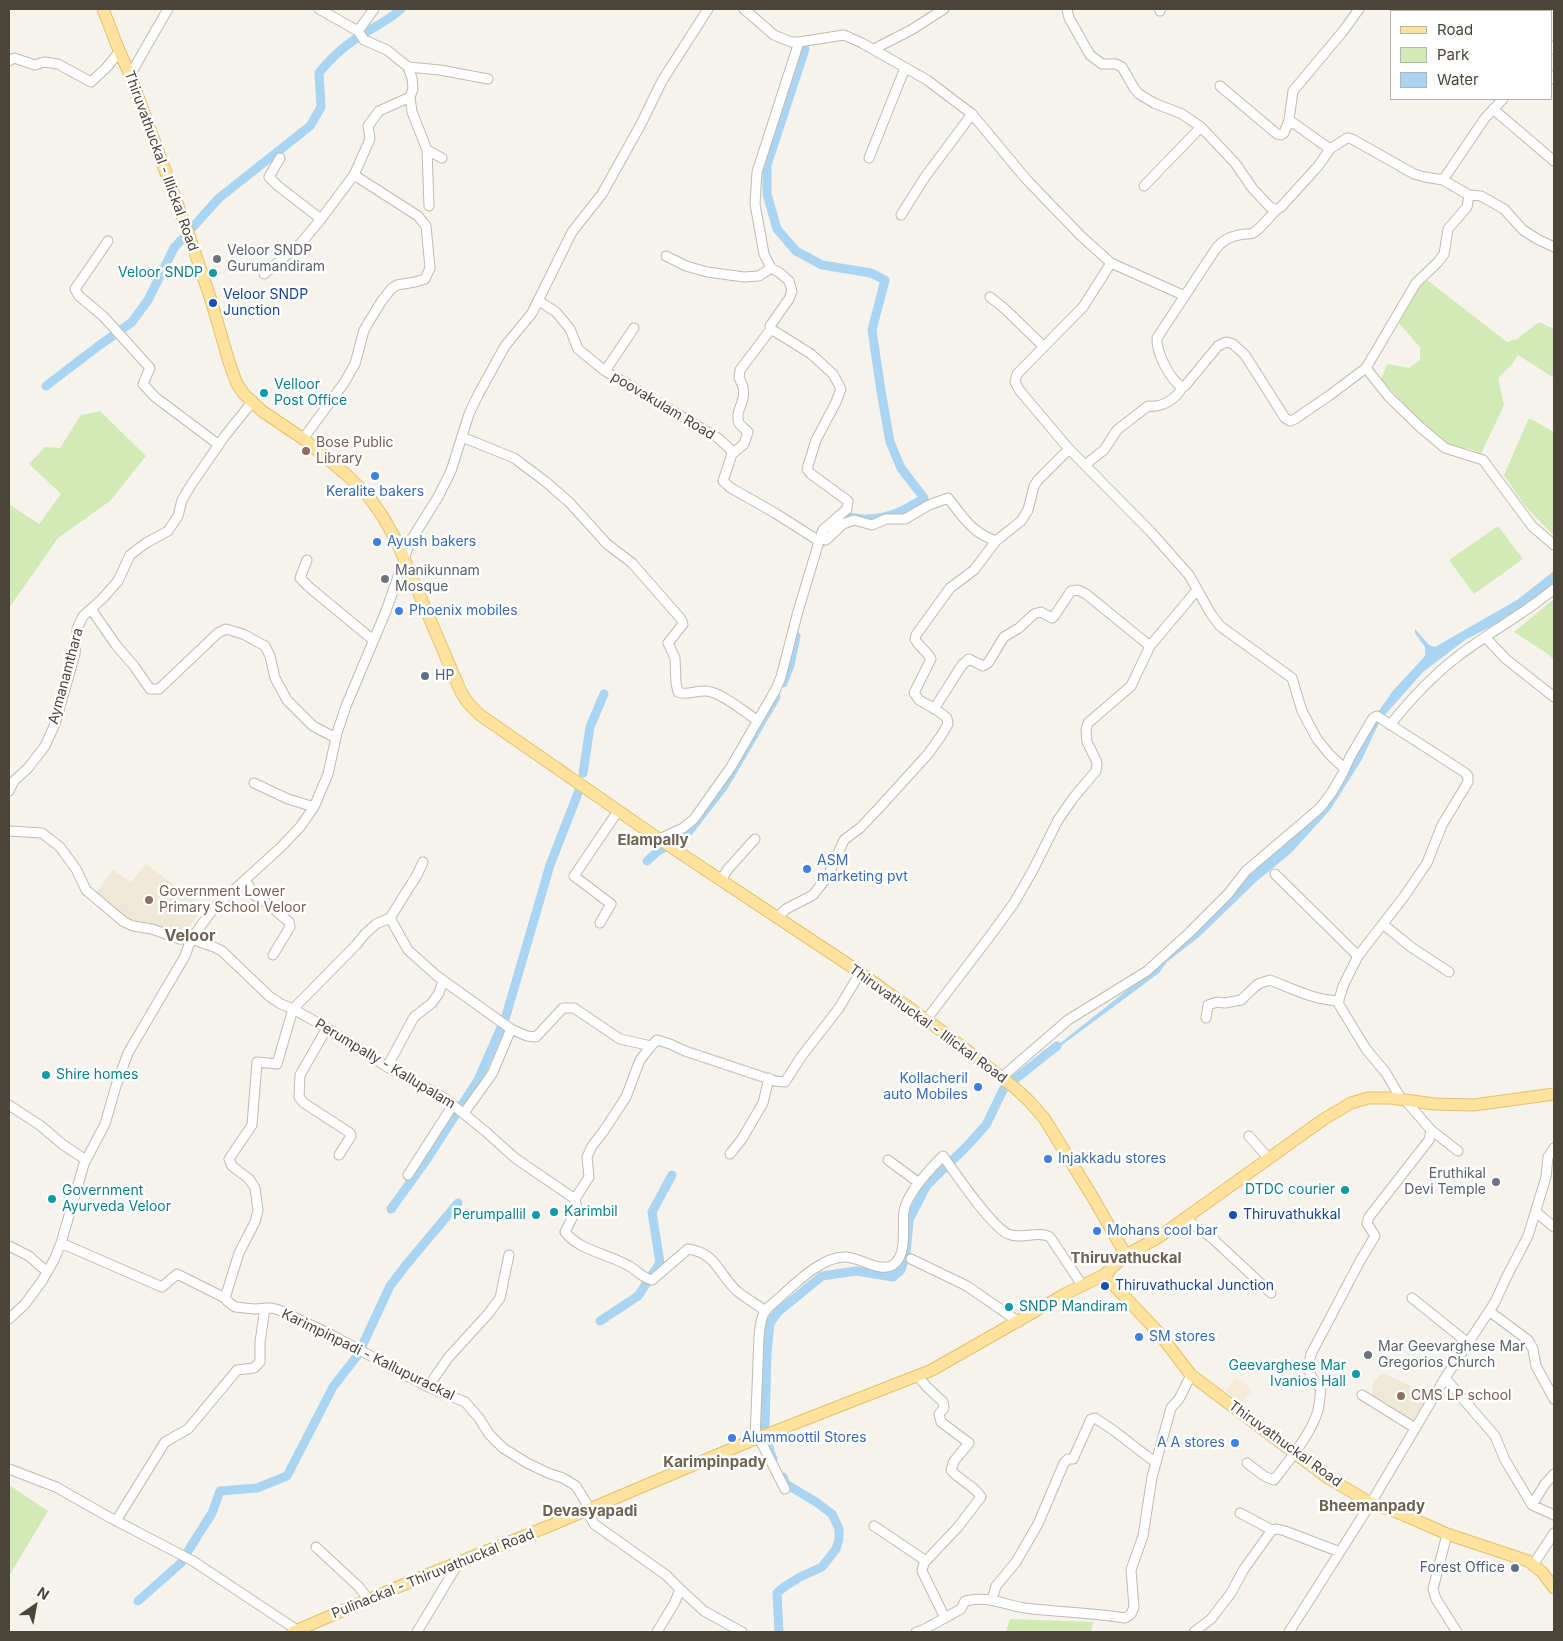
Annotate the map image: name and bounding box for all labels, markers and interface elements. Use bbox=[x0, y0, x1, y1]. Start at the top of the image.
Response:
legend bbox=[1390, 10, 1553, 100]
text: Road bbox=[1437, 20, 1473, 39]
text: Park bbox=[1437, 45, 1469, 64]
street label: Thiruvathuckal - Illickal Road bbox=[120, 68, 202, 254]
text: Water bbox=[1437, 70, 1479, 89]
place label: Veloor SNDP Gurumandiram bbox=[227, 243, 325, 276]
marker: Veloor SNDP Gurumandiram bbox=[211, 253, 223, 265]
place label: Veloor SNDP bbox=[118, 265, 203, 281]
marker: Veloor SNDP bbox=[207, 267, 219, 279]
place label: Veloor SNDP Junction bbox=[223, 287, 308, 320]
marker: Veloor SNDP Junction bbox=[207, 297, 219, 309]
street label: poovakulam Road bbox=[608, 368, 718, 444]
place label: Velloor Post Office bbox=[274, 377, 347, 410]
marker: Velloor Post Office bbox=[258, 387, 270, 399]
place label: Bose Public Library bbox=[316, 435, 394, 468]
marker: Bose Public Library bbox=[300, 445, 312, 457]
marker: Keralite bakers bbox=[369, 470, 381, 482]
place label: Keralite bakers bbox=[326, 484, 424, 500]
place label: Ayush bakers bbox=[387, 534, 476, 550]
marker: Ayush bakers bbox=[371, 536, 383, 548]
place label: Manikunnam Mosque bbox=[395, 563, 480, 596]
marker: Manikunnam Mosque bbox=[379, 573, 391, 585]
place label: Phoenix mobiles bbox=[409, 603, 518, 619]
marker: Phoenix mobiles bbox=[393, 605, 405, 617]
street label: Aymanamthara bbox=[45, 626, 87, 726]
place label: HP bbox=[435, 668, 454, 684]
marker: HP bbox=[419, 670, 431, 682]
district label: Elampally bbox=[617, 831, 689, 849]
place label: ASM marketing pvt bbox=[817, 853, 908, 886]
marker: ASM marketing pvt bbox=[801, 863, 813, 875]
place label: Government Lower Primary School Veloor bbox=[159, 884, 306, 916]
marker: Government Lower Primary School Veloor bbox=[143, 894, 155, 906]
district label: Veloor bbox=[165, 926, 215, 946]
street label: Thiruvathuckal - Illickal Road bbox=[846, 961, 1010, 1087]
street label: Perumpally - Kallupalam bbox=[312, 1015, 458, 1113]
place label: Shire homes bbox=[56, 1067, 138, 1083]
marker: Shire homes bbox=[40, 1069, 52, 1081]
place label: Kollacheril auto Mobiles bbox=[883, 1071, 968, 1104]
marker: Kollacheril auto Mobiles bbox=[972, 1081, 984, 1093]
place label: Injakkadu stores bbox=[1058, 1151, 1166, 1167]
marker: Injakkadu stores bbox=[1042, 1153, 1054, 1165]
place label: Eruthikal Devi Temple bbox=[1404, 1166, 1486, 1198]
marker: Eruthikal Devi Temple bbox=[1490, 1176, 1502, 1188]
place label: DTDC courier bbox=[1245, 1182, 1335, 1198]
place label: Government Ayurveda Veloor bbox=[62, 1183, 171, 1216]
marker: DTDC courier bbox=[1339, 1184, 1351, 1196]
marker: Government Ayurveda Veloor bbox=[46, 1193, 58, 1205]
place label: Karimbil bbox=[564, 1204, 618, 1220]
marker: Karimbil bbox=[548, 1206, 560, 1218]
place label: Perumpallil bbox=[453, 1207, 526, 1223]
place label: Thiruvathukkal bbox=[1243, 1207, 1341, 1223]
marker: Perumpallil bbox=[530, 1209, 542, 1221]
marker: Thiruvathukkal bbox=[1227, 1209, 1239, 1221]
place label: Mohans cool bar bbox=[1107, 1223, 1218, 1239]
marker: Mohans cool bar bbox=[1091, 1225, 1103, 1237]
district label: Thiruvathuckal bbox=[1071, 1249, 1181, 1267]
place label: Thiruvathuckal Junction bbox=[1115, 1278, 1274, 1294]
marker: Thiruvathuckal Junction bbox=[1099, 1280, 1111, 1292]
place label: SNDP Mandiram bbox=[1019, 1299, 1128, 1315]
marker: SNDP Mandiram bbox=[1003, 1301, 1015, 1313]
street label: Karimpinpadi - Kallupurackal bbox=[279, 1306, 457, 1404]
place label: SM stores bbox=[1149, 1329, 1215, 1345]
marker: SM stores bbox=[1133, 1331, 1145, 1343]
place label: Mar Geevarghese Mar Gregorios Church bbox=[1378, 1339, 1525, 1371]
marker: Mar Geevarghese Mar Gregorios Church bbox=[1362, 1349, 1374, 1361]
place label: Geevarghese Mar Ivanios Hall bbox=[1229, 1358, 1346, 1390]
marker: Geevarghese Mar Ivanios Hall bbox=[1350, 1368, 1362, 1380]
place label: CMS LP school bbox=[1411, 1388, 1511, 1404]
marker: CMS LP school bbox=[1395, 1390, 1407, 1402]
street label: Thiruvathuckal Road bbox=[1225, 1397, 1345, 1491]
place label: Alummoottil Stores bbox=[742, 1430, 867, 1446]
marker: Alummoottil Stores bbox=[726, 1432, 738, 1444]
place label: A A stores bbox=[1157, 1435, 1225, 1451]
marker: A A stores bbox=[1229, 1437, 1241, 1449]
district label: Karimpinpady bbox=[663, 1453, 767, 1471]
district label: Bheemanpady bbox=[1319, 1497, 1425, 1515]
district label: Devasyapadi bbox=[543, 1502, 637, 1520]
street label: Pulinackal - Thiruvathuckal Road bbox=[329, 1526, 537, 1622]
place label: Forest Office bbox=[1420, 1560, 1505, 1576]
marker: Forest Office bbox=[1509, 1562, 1521, 1574]
north arrow bbox=[10, 1581, 60, 1631]
text: N bbox=[34, 1583, 53, 1603]

